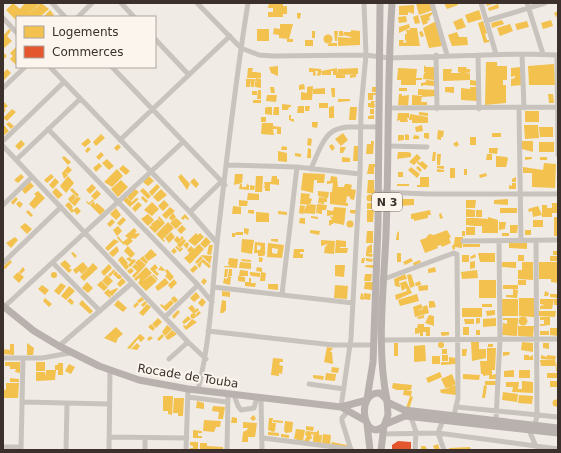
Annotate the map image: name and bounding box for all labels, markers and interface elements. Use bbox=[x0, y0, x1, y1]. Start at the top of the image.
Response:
legend bbox=[16, 16, 156, 68]
text: Logements bbox=[52, 25, 118, 39]
text: Commerces bbox=[52, 45, 123, 59]
road number: N 3 bbox=[372, 193, 402, 211]
street label: Rocade de Touba bbox=[137, 361, 239, 391]

